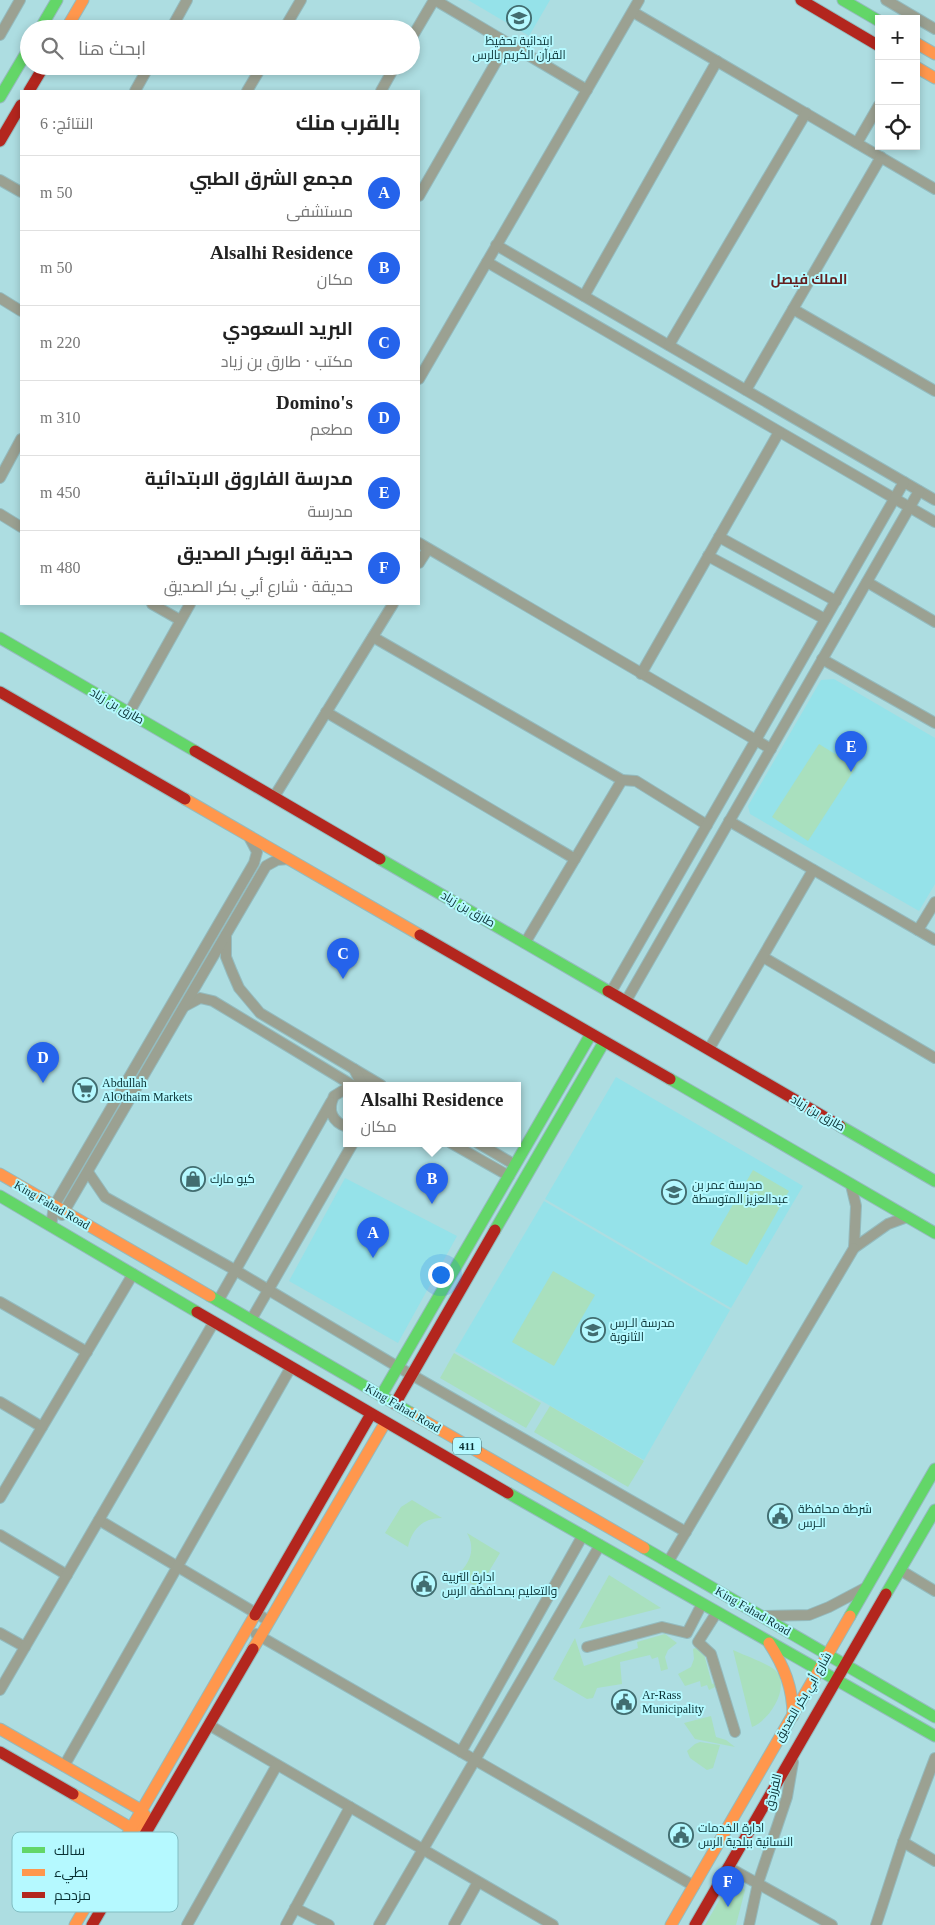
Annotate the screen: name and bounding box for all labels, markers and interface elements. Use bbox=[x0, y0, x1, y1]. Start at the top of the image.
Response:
school or university icon: ابتدائية تحفيظ القرآن الكريم بالرس bbox=[506, 5, 532, 31]
map controls bbox=[875, 15, 920, 150]
button: + bbox=[875, 15, 920, 60]
search box bbox=[20, 20, 420, 75]
icon: search bbox=[38, 34, 66, 62]
place label: ابتدائية تحفيظ القرآن الكريم بالرس bbox=[472, 34, 566, 63]
text: ابحث هنا bbox=[78, 38, 146, 59]
button: − bbox=[875, 60, 920, 105]
button: locate bbox=[875, 105, 920, 150]
text: بالقرب منك bbox=[296, 111, 400, 135]
text: النتائج: 6 bbox=[40, 115, 94, 132]
text: مجمع الشرق الطبي bbox=[190, 168, 353, 189]
text: 50 m bbox=[40, 184, 72, 201]
text: A bbox=[378, 184, 390, 201]
text: مستشفى bbox=[286, 203, 353, 220]
text: Alsalhi Residence bbox=[210, 242, 353, 263]
text: 50 m bbox=[40, 259, 72, 276]
text: B bbox=[379, 259, 389, 276]
text: مكان bbox=[317, 271, 353, 288]
district label: الملك فيصل bbox=[771, 272, 847, 288]
text: البريد السعودي bbox=[222, 318, 353, 339]
text: 220 m bbox=[40, 334, 80, 351]
text: C bbox=[378, 334, 390, 351]
text: مكتب · طارق بن زياد bbox=[221, 353, 353, 370]
text: Domino's bbox=[276, 392, 353, 413]
text: 310 m bbox=[40, 409, 80, 426]
text: D bbox=[378, 409, 390, 426]
text: مطعم bbox=[310, 421, 353, 438]
text: مدرسة الفاروق الابتدائية bbox=[145, 468, 353, 489]
text: 450 m bbox=[40, 484, 80, 501]
text: E bbox=[379, 484, 389, 501]
text: مدرسة bbox=[307, 503, 353, 520]
text: حديقة ابوبكر الصديق bbox=[177, 543, 353, 564]
text: 480 m bbox=[40, 559, 80, 576]
text: F bbox=[379, 559, 389, 576]
text: حديقة · شارع أبي بكر الصديق bbox=[164, 578, 353, 595]
street label: طارق بن زياد bbox=[87, 685, 147, 727]
pin: E bbox=[835, 731, 867, 772]
street label: طارق بن زياد bbox=[438, 888, 498, 930]
pin: C bbox=[327, 938, 359, 979]
pin: D bbox=[27, 1042, 59, 1083]
place label: Abdullah AlOthaim Markets bbox=[102, 1076, 193, 1104]
supermarket icon: Abdullah AlOthaim Markets bbox=[72, 1077, 98, 1103]
popup bbox=[343, 1082, 521, 1147]
text: Alsalhi Residence bbox=[360, 1089, 504, 1110]
street label: طارق بن زياد bbox=[788, 1092, 848, 1134]
text: مكان bbox=[360, 1118, 397, 1135]
pin: B bbox=[416, 1163, 448, 1204]
shop icon: كيو مارك bbox=[180, 1166, 206, 1192]
place label: كيو مارك bbox=[210, 1172, 255, 1186]
street label: King Fahad Road bbox=[12, 1178, 92, 1232]
place label: مدرسة عمر بن عبدالعزيز المتوسطة bbox=[692, 1178, 789, 1206]
school or university icon: مدرسة عمر بن عبدالعزيز المتوسطة bbox=[661, 1179, 687, 1205]
pin: A bbox=[357, 1217, 389, 1258]
your location bbox=[428, 1262, 454, 1288]
place label: مدرسة الـرس الثانوية bbox=[610, 1316, 675, 1344]
school or university icon: مدرسة الـرس الثانوية bbox=[580, 1317, 606, 1343]
street label: King Fahad Road bbox=[363, 1381, 443, 1435]
road number: 411 bbox=[453, 1438, 481, 1454]
place label: شرطة محافظة الـرس bbox=[798, 1502, 872, 1530]
public building icon: شرطة محافظة الـرس bbox=[767, 1503, 793, 1529]
place label: ادارة التربية والتعليم بمحافظة الرس bbox=[442, 1570, 557, 1599]
public building icon: ادارة التربية والتعليم بمحافظة الرس bbox=[411, 1571, 437, 1597]
street label: King Fahad Road bbox=[713, 1584, 793, 1638]
street label: شارع أبي بكر الصديق bbox=[771, 1649, 837, 1746]
place label: Ar-Rass Municipality bbox=[642, 1688, 704, 1716]
public building icon: Ar-Rass Municipality bbox=[611, 1689, 637, 1715]
street label: الفرزدق bbox=[762, 1772, 784, 1812]
place label: ادارة الخدمات النسائية ببلدية الرس bbox=[698, 1821, 793, 1849]
public building icon: ادارة الخدمات النسائية ببلدية الرس bbox=[668, 1822, 694, 1848]
legend bbox=[12, 1832, 178, 1912]
text: سالك bbox=[54, 1843, 85, 1858]
text: بطيء bbox=[54, 1865, 88, 1884]
pin: F bbox=[712, 1866, 744, 1907]
text: مزدحم bbox=[54, 1888, 91, 1905]

